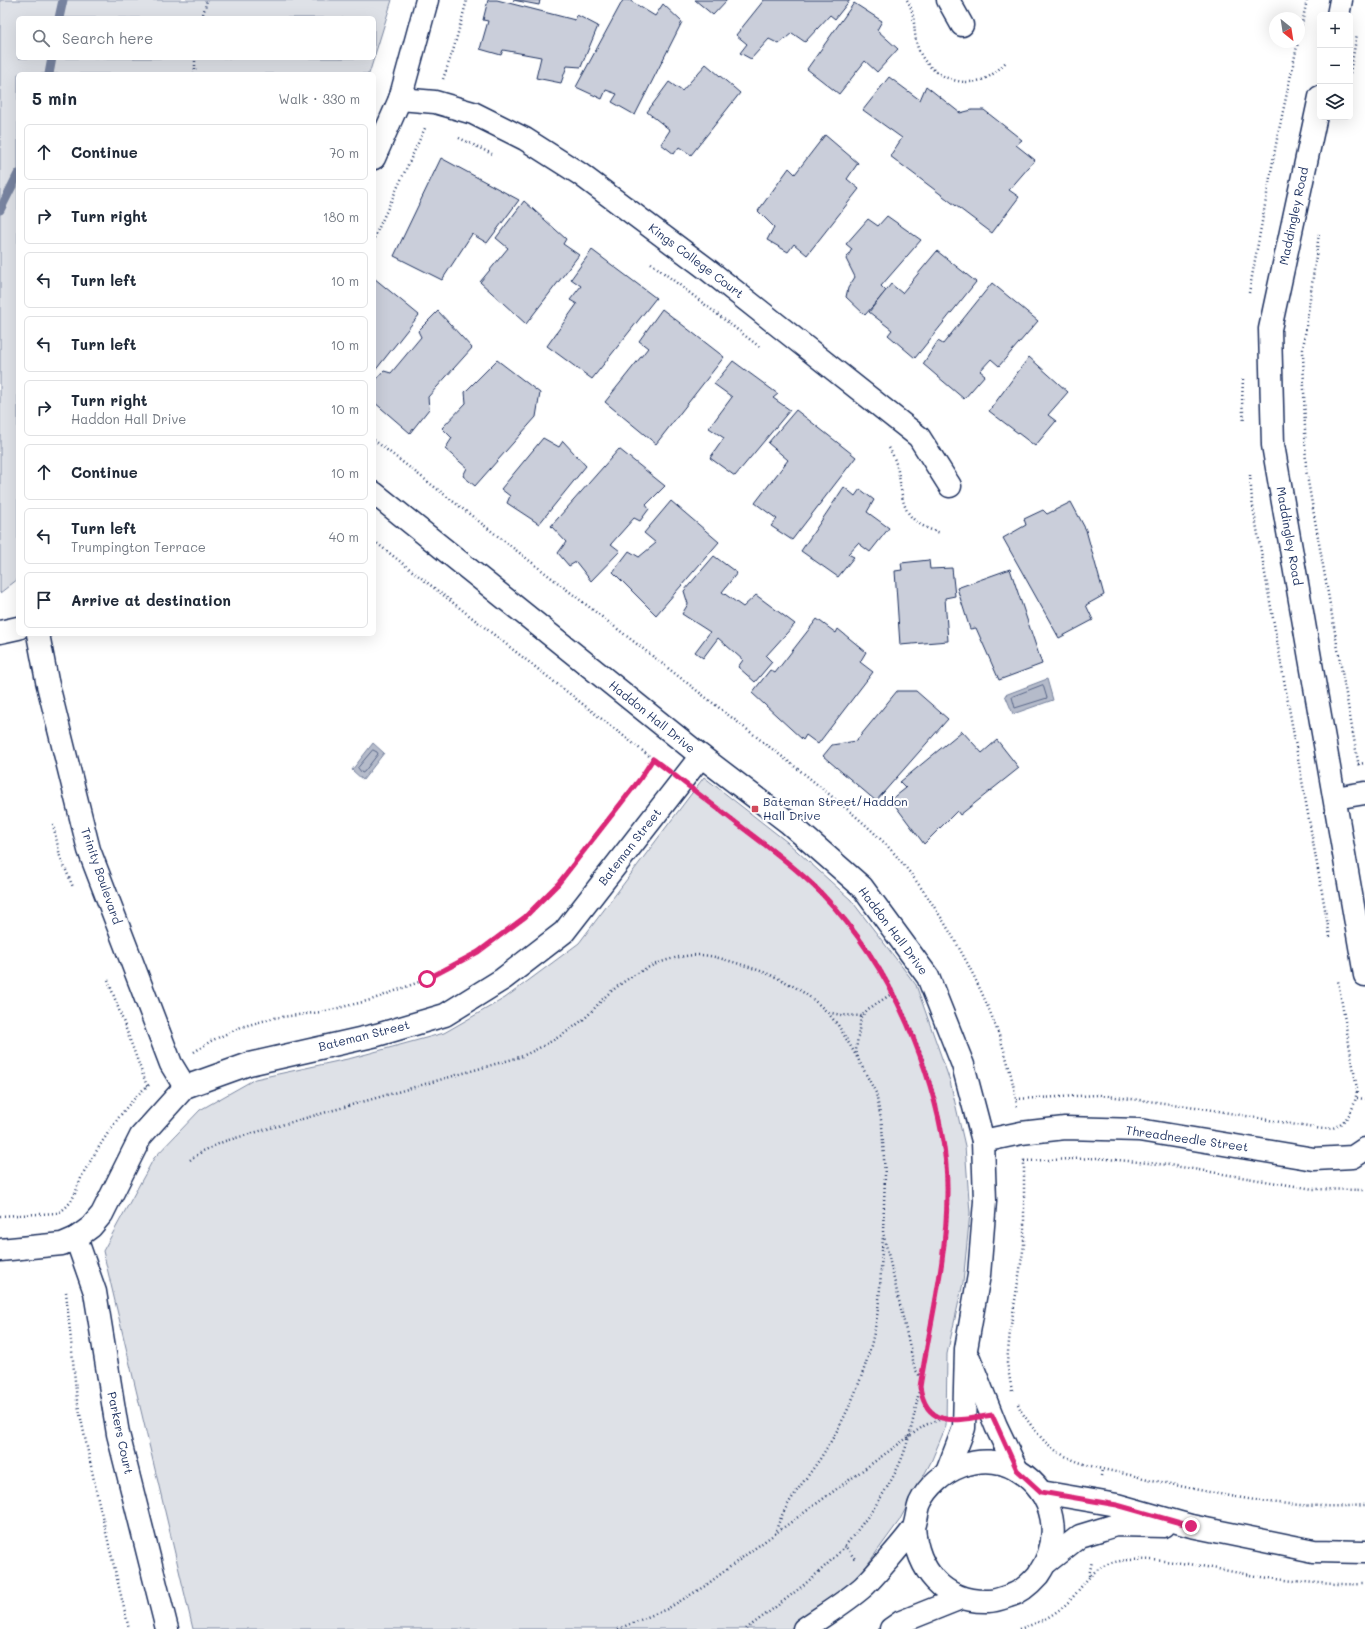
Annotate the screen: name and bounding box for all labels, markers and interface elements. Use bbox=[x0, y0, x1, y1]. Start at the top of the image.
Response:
north arrow bbox=[1269, 12, 1305, 48]
map controls bbox=[1317, 12, 1353, 120]
button: + bbox=[1317, 12, 1353, 48]
search box bbox=[16, 16, 376, 60]
icon: search bbox=[30, 27, 52, 49]
text: Search here bbox=[62, 28, 153, 48]
button: − bbox=[1317, 48, 1353, 84]
button: layers bbox=[1317, 84, 1353, 120]
text: 5 min bbox=[32, 87, 77, 109]
text: Walk · 330 m bbox=[279, 90, 360, 107]
icon: ahead bbox=[33, 141, 55, 163]
text: Continue bbox=[71, 142, 138, 162]
text: 70 m bbox=[329, 144, 359, 161]
street label: Maddingley Road bbox=[1275, 165, 1311, 266]
icon: right bbox=[33, 205, 55, 227]
text: Turn right bbox=[71, 206, 148, 226]
text: 180 m bbox=[323, 208, 359, 225]
street label: Kings College Court bbox=[646, 219, 747, 301]
icon: left bbox=[33, 269, 55, 291]
text: Turn left bbox=[71, 270, 136, 290]
text: 10 m bbox=[331, 272, 359, 289]
icon: left bbox=[33, 333, 55, 355]
text: Turn left bbox=[71, 334, 136, 354]
text: 10 m bbox=[331, 336, 359, 353]
text: Turn right bbox=[71, 390, 148, 410]
icon: right bbox=[33, 397, 55, 419]
text: 10 m bbox=[331, 400, 359, 417]
text: Haddon Hall Drive bbox=[71, 410, 186, 427]
icon: ahead bbox=[33, 461, 55, 483]
text: Continue bbox=[71, 462, 138, 482]
text: 10 m bbox=[331, 464, 359, 481]
street label: Maddingley Road bbox=[1273, 485, 1307, 587]
text: Turn left bbox=[71, 518, 136, 538]
icon: left bbox=[33, 525, 55, 547]
text: 40 m bbox=[329, 528, 359, 545]
text: Trumpington Terrace bbox=[71, 538, 206, 555]
icon: arrive bbox=[33, 589, 55, 611]
text: Arrive at destination bbox=[71, 590, 231, 610]
street label: Haddon Hall Drive bbox=[606, 677, 699, 756]
place label: Bateman Street/Haddon Hall Drive bbox=[763, 793, 908, 823]
marker: Bateman Street/Haddon Hall Drive bbox=[750, 804, 760, 814]
street label: Bateman Street bbox=[594, 805, 664, 888]
street label: Trinity Boulevard bbox=[78, 825, 126, 926]
street label: Haddon Hall Drive bbox=[855, 883, 932, 978]
route start bbox=[418, 970, 436, 988]
street label: Bateman Street bbox=[317, 1016, 411, 1054]
street label: Threadneedle Street bbox=[1125, 1121, 1249, 1155]
street label: Parkers Court bbox=[104, 1390, 138, 1475]
route end bbox=[1182, 1517, 1200, 1535]

